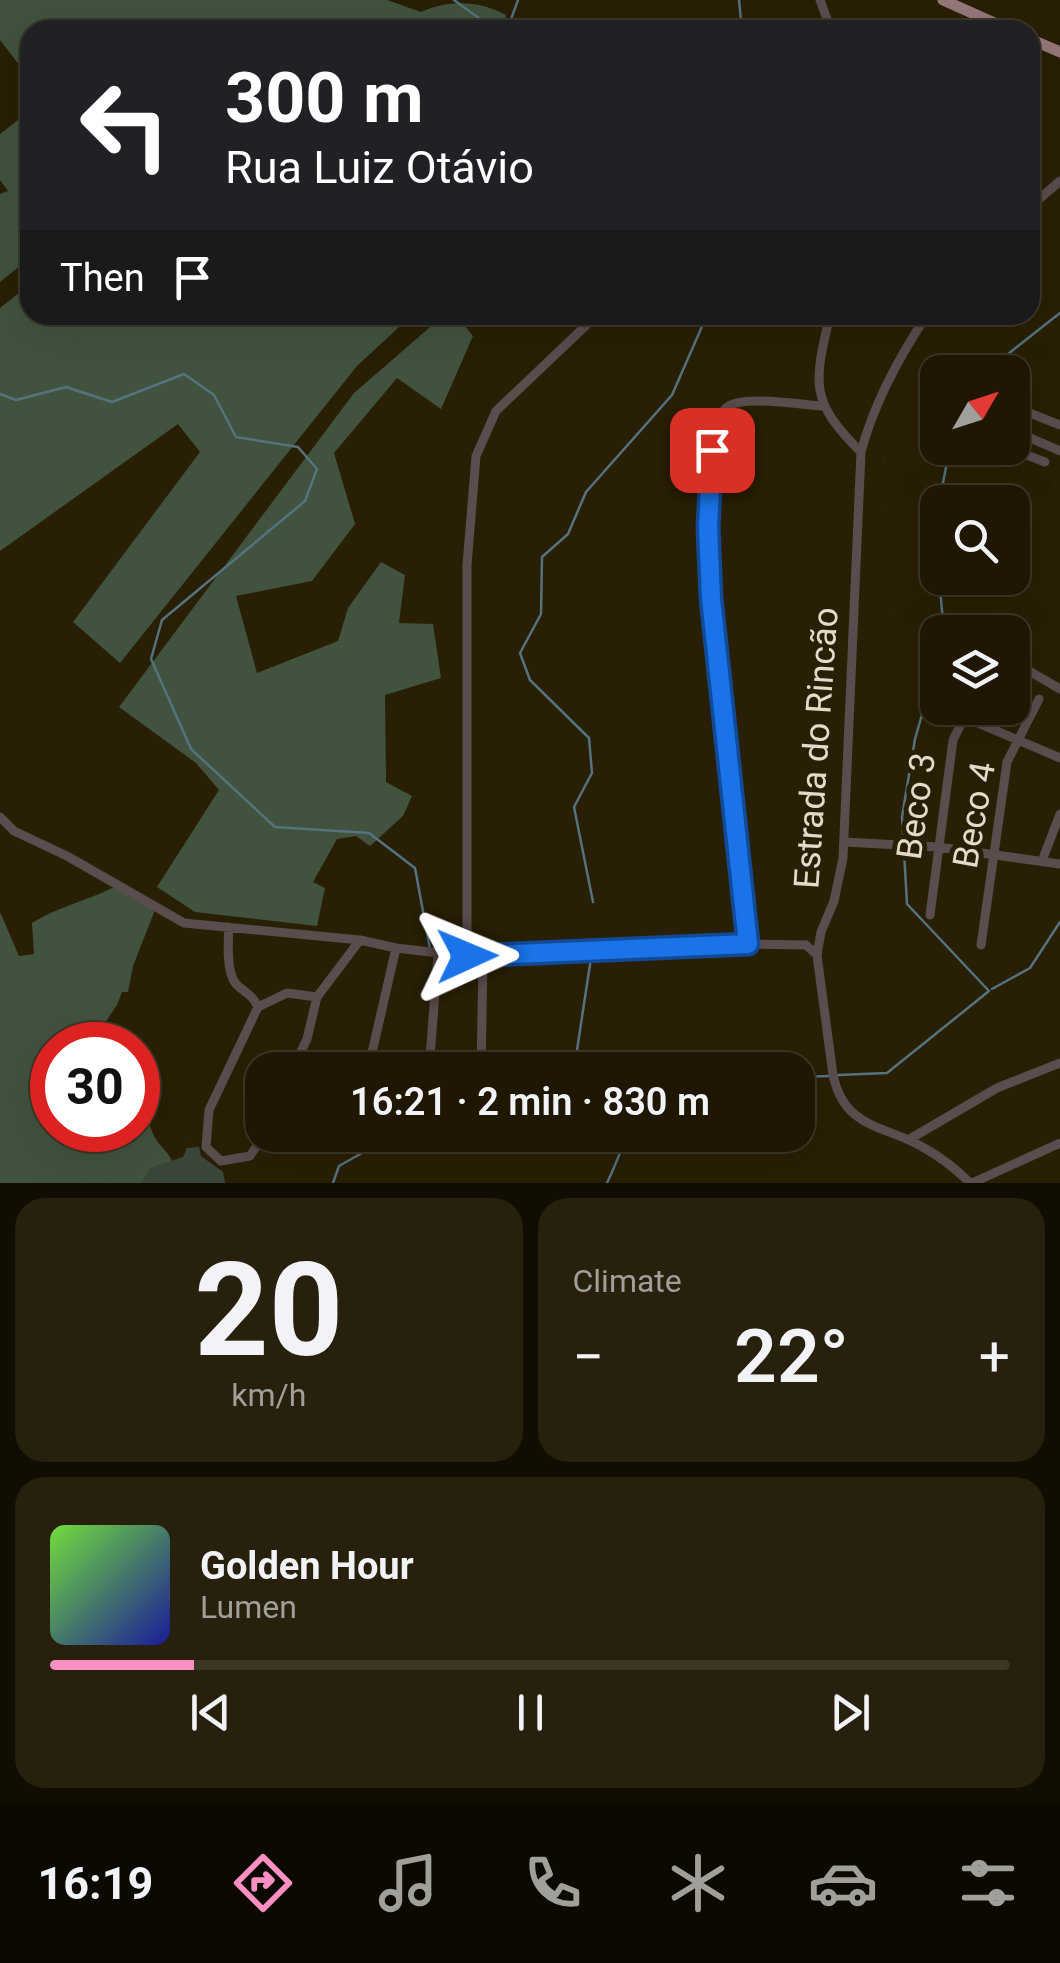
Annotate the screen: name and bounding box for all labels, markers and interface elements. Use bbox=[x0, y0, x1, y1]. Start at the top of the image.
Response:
text: 300 m bbox=[225, 57, 424, 139]
icon: left bbox=[60, 60, 190, 190]
text: Rua Luiz Otávio bbox=[225, 141, 534, 194]
icon: arrive bbox=[165, 250, 220, 305]
text: Then bbox=[60, 256, 145, 300]
north arrow bbox=[920, 355, 1030, 465]
map controls bbox=[920, 355, 1030, 725]
pin bbox=[670, 408, 755, 493]
icon: arrive bbox=[685, 423, 740, 478]
button: search bbox=[920, 485, 1030, 595]
street label: Estrada do Rincão bbox=[786, 606, 847, 890]
button: layers bbox=[920, 615, 1030, 725]
street label: Beco 3 bbox=[889, 750, 944, 862]
street label: Beco 4 bbox=[945, 759, 1004, 871]
position arrow bbox=[415, 904, 519, 1008]
speed limit sign: 30 bbox=[30, 1022, 160, 1152]
text: 16:21 · 2 min · 830 m bbox=[350, 1080, 710, 1124]
text: 20 bbox=[194, 1234, 343, 1387]
text: Climate bbox=[573, 1262, 682, 1300]
text: 22° bbox=[734, 1312, 849, 1400]
text: − bbox=[573, 1325, 604, 1389]
text: + bbox=[979, 1325, 1010, 1389]
text: km/h bbox=[231, 1376, 306, 1414]
text: Golden Hour bbox=[200, 1544, 414, 1588]
text: Lumen bbox=[200, 1588, 297, 1626]
icon: previous bbox=[183, 1685, 238, 1740]
icon: pause bbox=[503, 1685, 558, 1740]
icon: next bbox=[823, 1685, 878, 1740]
icon: directions bbox=[228, 1848, 298, 1918]
icon: music bbox=[373, 1848, 443, 1918]
icon: phone bbox=[518, 1848, 588, 1918]
icon: climate bbox=[663, 1848, 733, 1918]
icon: car bbox=[808, 1848, 878, 1918]
icon: filters bbox=[953, 1848, 1023, 1918]
text: 16:19 bbox=[37, 1857, 153, 1910]

